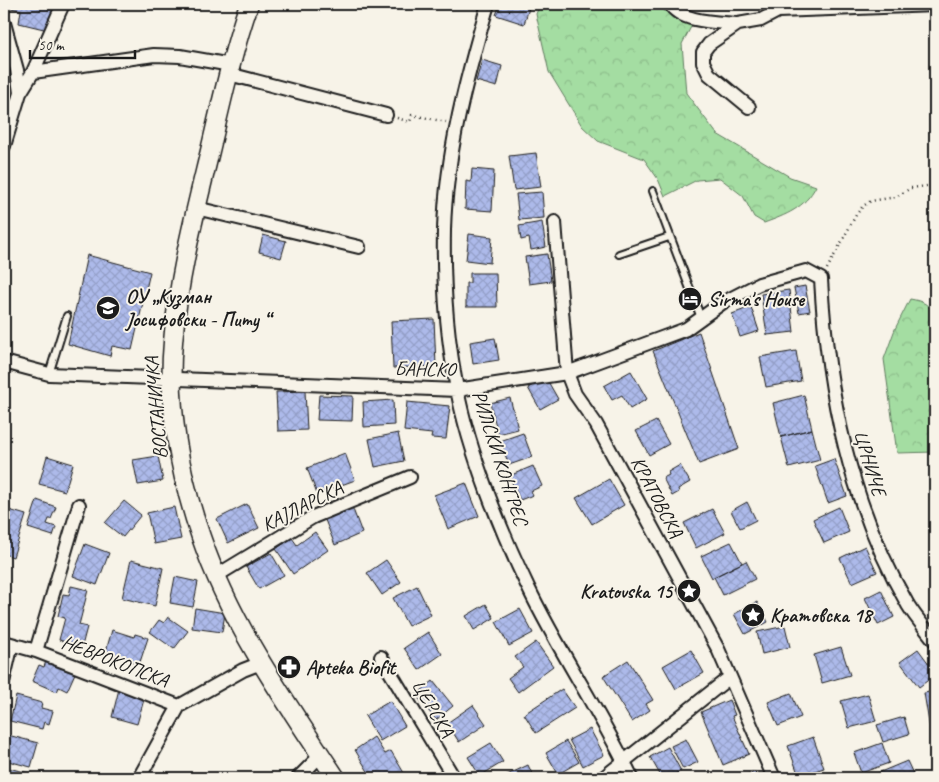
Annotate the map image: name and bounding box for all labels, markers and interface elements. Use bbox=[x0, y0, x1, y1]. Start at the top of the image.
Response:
scale bar bbox=[30, 28, 135, 60]
text: 50 m bbox=[38, 36, 65, 55]
place label: ОУ „Кузман Јосифовски - Питу “ bbox=[124, 284, 274, 333]
hotel icon: Sirma's House bbox=[677, 286, 703, 312]
place label: Sirma's House bbox=[708, 287, 805, 312]
school or university icon: ОУ „Кузман Јосифовски - Питу “ bbox=[95, 295, 121, 321]
street label: ВОСТАНИЧКА bbox=[139, 355, 173, 460]
street label: БАНСКО bbox=[394, 356, 458, 382]
street label: РИЛСКИ КОНГРЕС bbox=[466, 387, 534, 531]
street label: ЦРНИЧЕ bbox=[848, 427, 893, 502]
street label: КРАТОВСКА bbox=[625, 452, 689, 543]
street label: КАЈЛАРСКА bbox=[257, 475, 348, 537]
place icon: Kratovska 15 bbox=[676, 578, 702, 604]
place label: Kratovska 15 bbox=[580, 579, 674, 604]
place icon: Кратовска 18 bbox=[740, 602, 766, 628]
place label: Кратовска 18 bbox=[770, 603, 875, 628]
street label: НЕВРОКОПСКА bbox=[58, 629, 173, 693]
pharmacy icon: Apteka Biofit bbox=[276, 654, 302, 680]
place label: Apteka Biofit bbox=[306, 655, 397, 680]
street label: ЦЕРСКА bbox=[406, 675, 460, 742]

